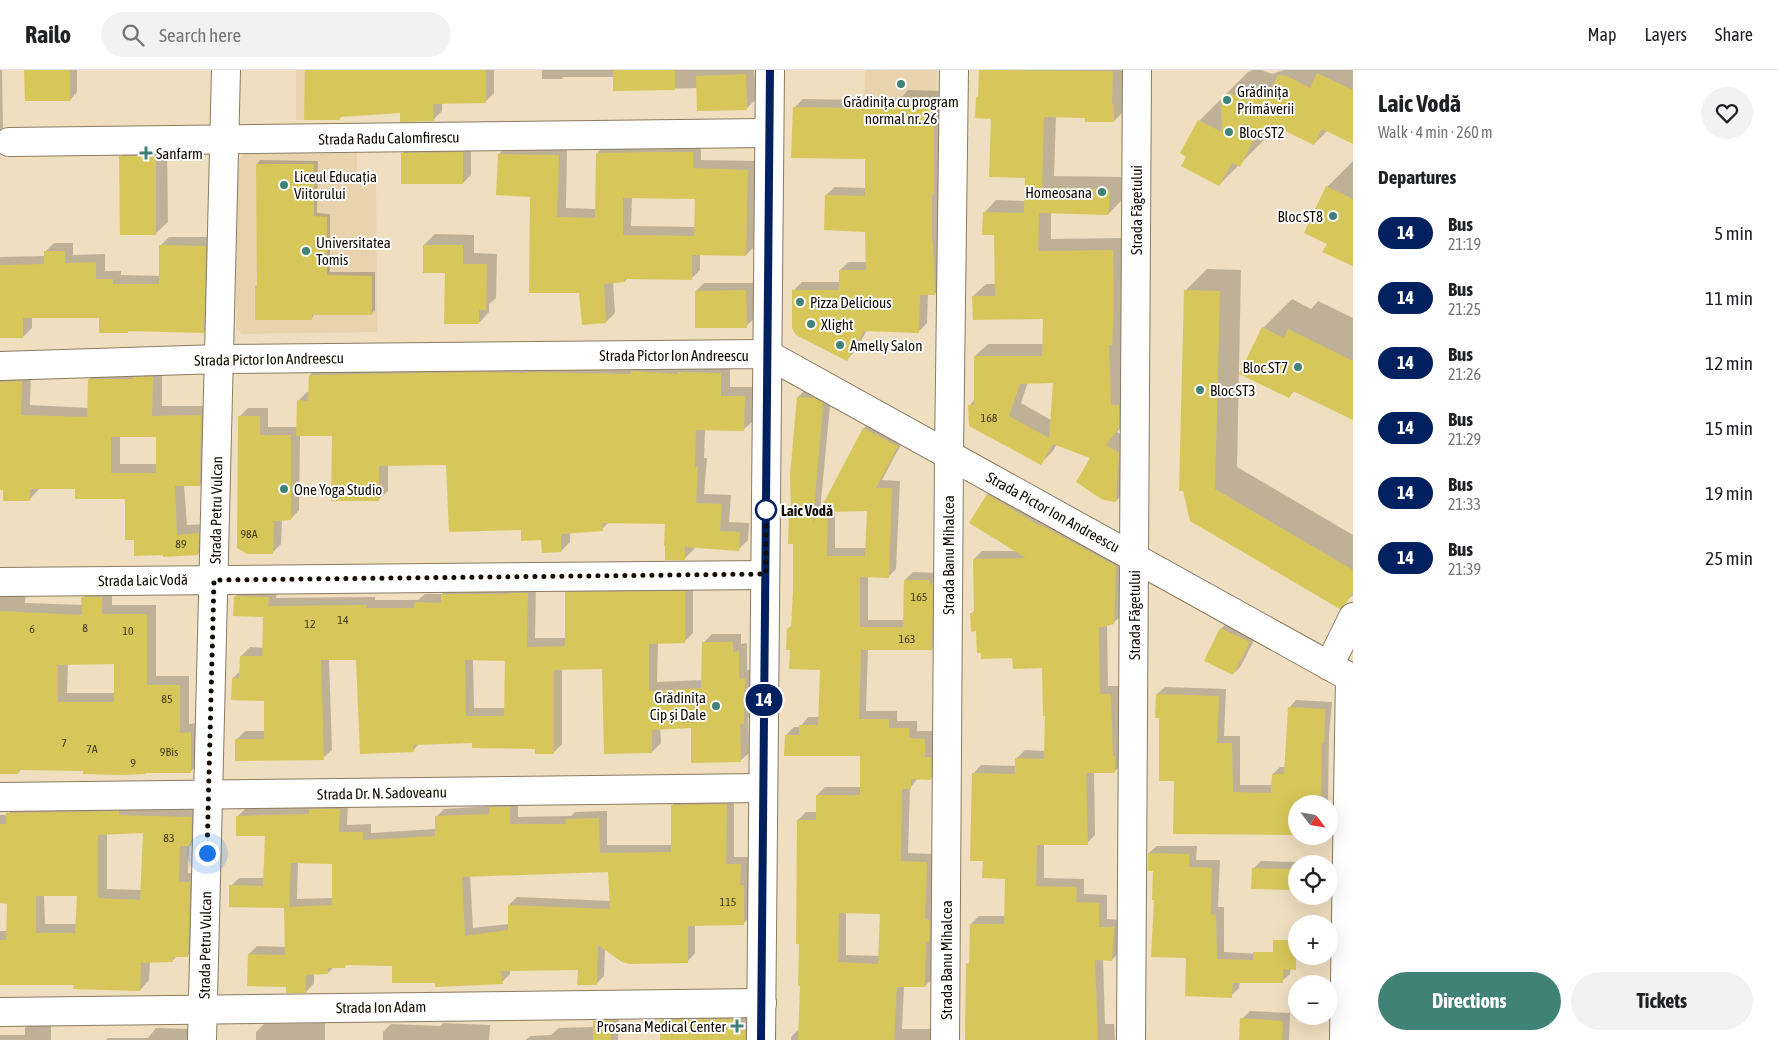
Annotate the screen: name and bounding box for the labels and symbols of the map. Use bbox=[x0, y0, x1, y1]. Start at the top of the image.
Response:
marker: Grădinița cu program normal nr. 26 bbox=[895, 78, 907, 90]
place label: Grădinița Primăverii bbox=[1237, 83, 1294, 117]
place label: Grădinița cu program normal nr. 26 bbox=[843, 93, 959, 127]
marker: Grădinița Primăverii bbox=[1221, 94, 1233, 106]
place label: Bloc ST2 bbox=[1239, 124, 1285, 141]
marker: Bloc ST2 bbox=[1223, 126, 1235, 138]
street label: Strada Radu Calomfirescu bbox=[318, 128, 460, 148]
place label: Sanfarm bbox=[156, 145, 203, 162]
marker: Sanfarm bbox=[140, 147, 152, 159]
street label: Strada Făgetului bbox=[1128, 165, 1145, 255]
place label: Liceul Educația Viitorului bbox=[294, 168, 377, 202]
marker: Liceul Educația Viitorului bbox=[278, 179, 290, 191]
place label: Homeosana bbox=[1025, 184, 1092, 201]
marker: Homeosana bbox=[1096, 186, 1108, 198]
place label: Bloc ST8 bbox=[1277, 208, 1323, 225]
marker: Bloc ST8 bbox=[1327, 210, 1339, 222]
place label: Universitatea Tomis bbox=[316, 234, 391, 268]
marker: Universitatea Tomis bbox=[300, 245, 312, 257]
place label: Pizza Delicious bbox=[810, 294, 892, 311]
marker: Pizza Delicious bbox=[794, 296, 806, 308]
place label: Xlight bbox=[821, 316, 853, 333]
marker: Xlight bbox=[805, 318, 817, 330]
place label: Amelly Salon bbox=[850, 337, 922, 354]
marker: Amelly Salon bbox=[834, 339, 846, 351]
street label: Strada Pictor Ion Andreescu bbox=[599, 347, 749, 364]
street label: Strada Pictor Ion Andreescu bbox=[194, 349, 344, 369]
place label: Bloc ST7 bbox=[1242, 359, 1288, 376]
marker: Bloc ST7 bbox=[1292, 361, 1304, 373]
place label: Bloc ST3 bbox=[1210, 382, 1256, 399]
marker: Bloc ST3 bbox=[1194, 384, 1206, 396]
house number: 168 bbox=[981, 411, 998, 425]
street label: Strada Petru Vulcan bbox=[207, 456, 225, 564]
street label: Strada Pictor Ion Andreescu bbox=[983, 468, 1123, 556]
place label: One Yoga Studio bbox=[294, 481, 382, 498]
marker: One Yoga Studio bbox=[278, 483, 290, 495]
street label: Strada Banu Mihalcea bbox=[940, 495, 957, 615]
marker: Laic Vodă bbox=[755, 499, 777, 521]
place label: Laic Vodă bbox=[781, 502, 833, 519]
house number: 98A bbox=[240, 527, 258, 541]
house number: 89 bbox=[175, 537, 187, 551]
street label: Strada Făgetului bbox=[1126, 570, 1143, 660]
street label: Strada Laic Vodă bbox=[98, 571, 188, 589]
house number: 165 bbox=[911, 590, 927, 604]
house number: 14 bbox=[337, 613, 349, 627]
house number: 12 bbox=[304, 617, 316, 631]
house number: 8 bbox=[82, 621, 88, 635]
house number: 6 bbox=[29, 622, 35, 636]
house number: 10 bbox=[122, 624, 134, 638]
house number: 163 bbox=[899, 632, 915, 646]
line badge: 14 bbox=[742, 684, 786, 716]
place label: Grădinița Cip și Dale bbox=[650, 689, 706, 723]
house number: 85 bbox=[161, 692, 173, 706]
marker: Grădinița Cip și Dale bbox=[710, 700, 722, 712]
house number: 7 bbox=[61, 736, 67, 750]
house number: 7A bbox=[86, 742, 98, 756]
house number: 9Bis bbox=[160, 745, 178, 759]
house number: 9 bbox=[130, 756, 136, 770]
street label: Strada Dr. N. Sadoveanu bbox=[317, 783, 447, 803]
north arrow bbox=[1288, 795, 1338, 845]
house number: 83 bbox=[163, 831, 175, 845]
your location bbox=[195, 841, 220, 866]
street label: Strada Petru Vulcan bbox=[196, 891, 214, 999]
house number: 115 bbox=[720, 895, 736, 909]
street label: Strada Banu Mihalcea bbox=[938, 900, 955, 1020]
street label: Strada Ion Adam bbox=[336, 998, 426, 1016]
place label: Prosana Medical Center bbox=[596, 1018, 727, 1035]
marker: Prosana Medical Center bbox=[730, 1019, 744, 1033]

